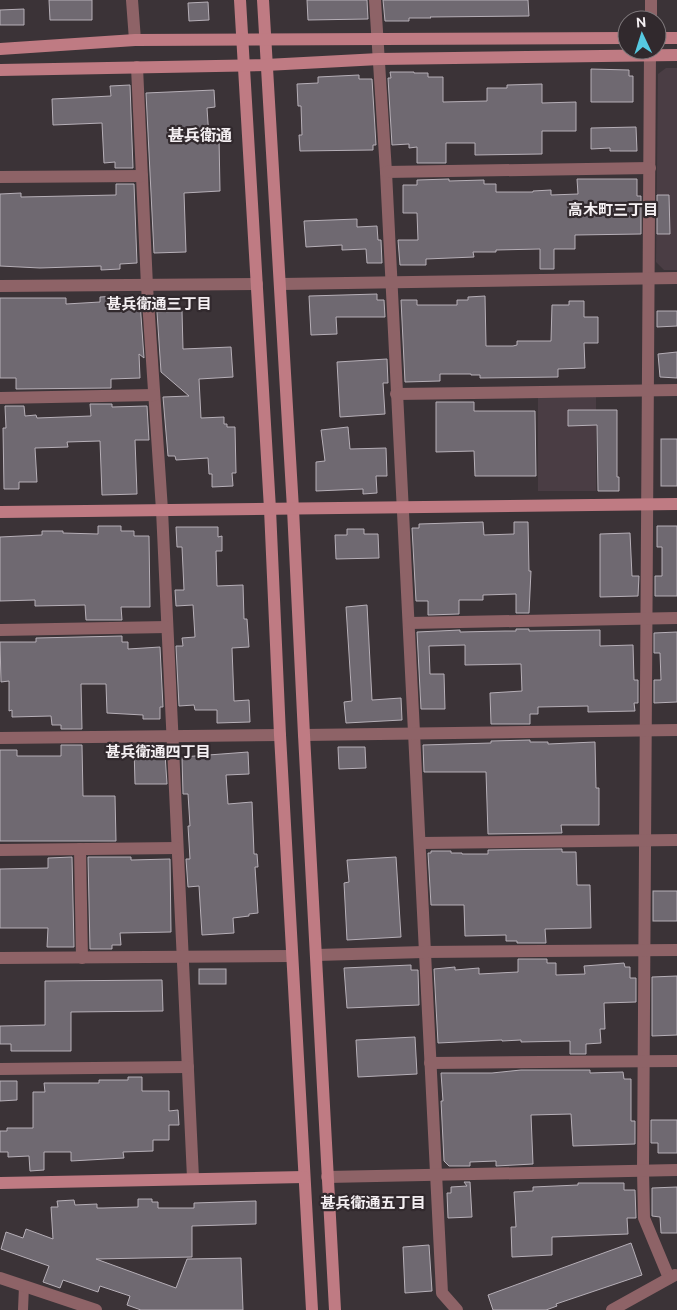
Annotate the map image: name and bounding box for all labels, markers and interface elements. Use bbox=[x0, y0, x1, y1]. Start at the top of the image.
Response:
north arrow bbox=[617, 10, 667, 60]
text: N bbox=[635, 14, 647, 30]
district label: 甚兵衛通 bbox=[168, 126, 232, 144]
district label: 高木町三丁目 bbox=[568, 201, 658, 218]
district label: 甚兵衛通三丁目 bbox=[106, 295, 212, 312]
district label: 甚兵衛通四丁目 bbox=[105, 743, 211, 760]
district label: 甚兵衛通五丁目 bbox=[320, 1194, 426, 1211]

